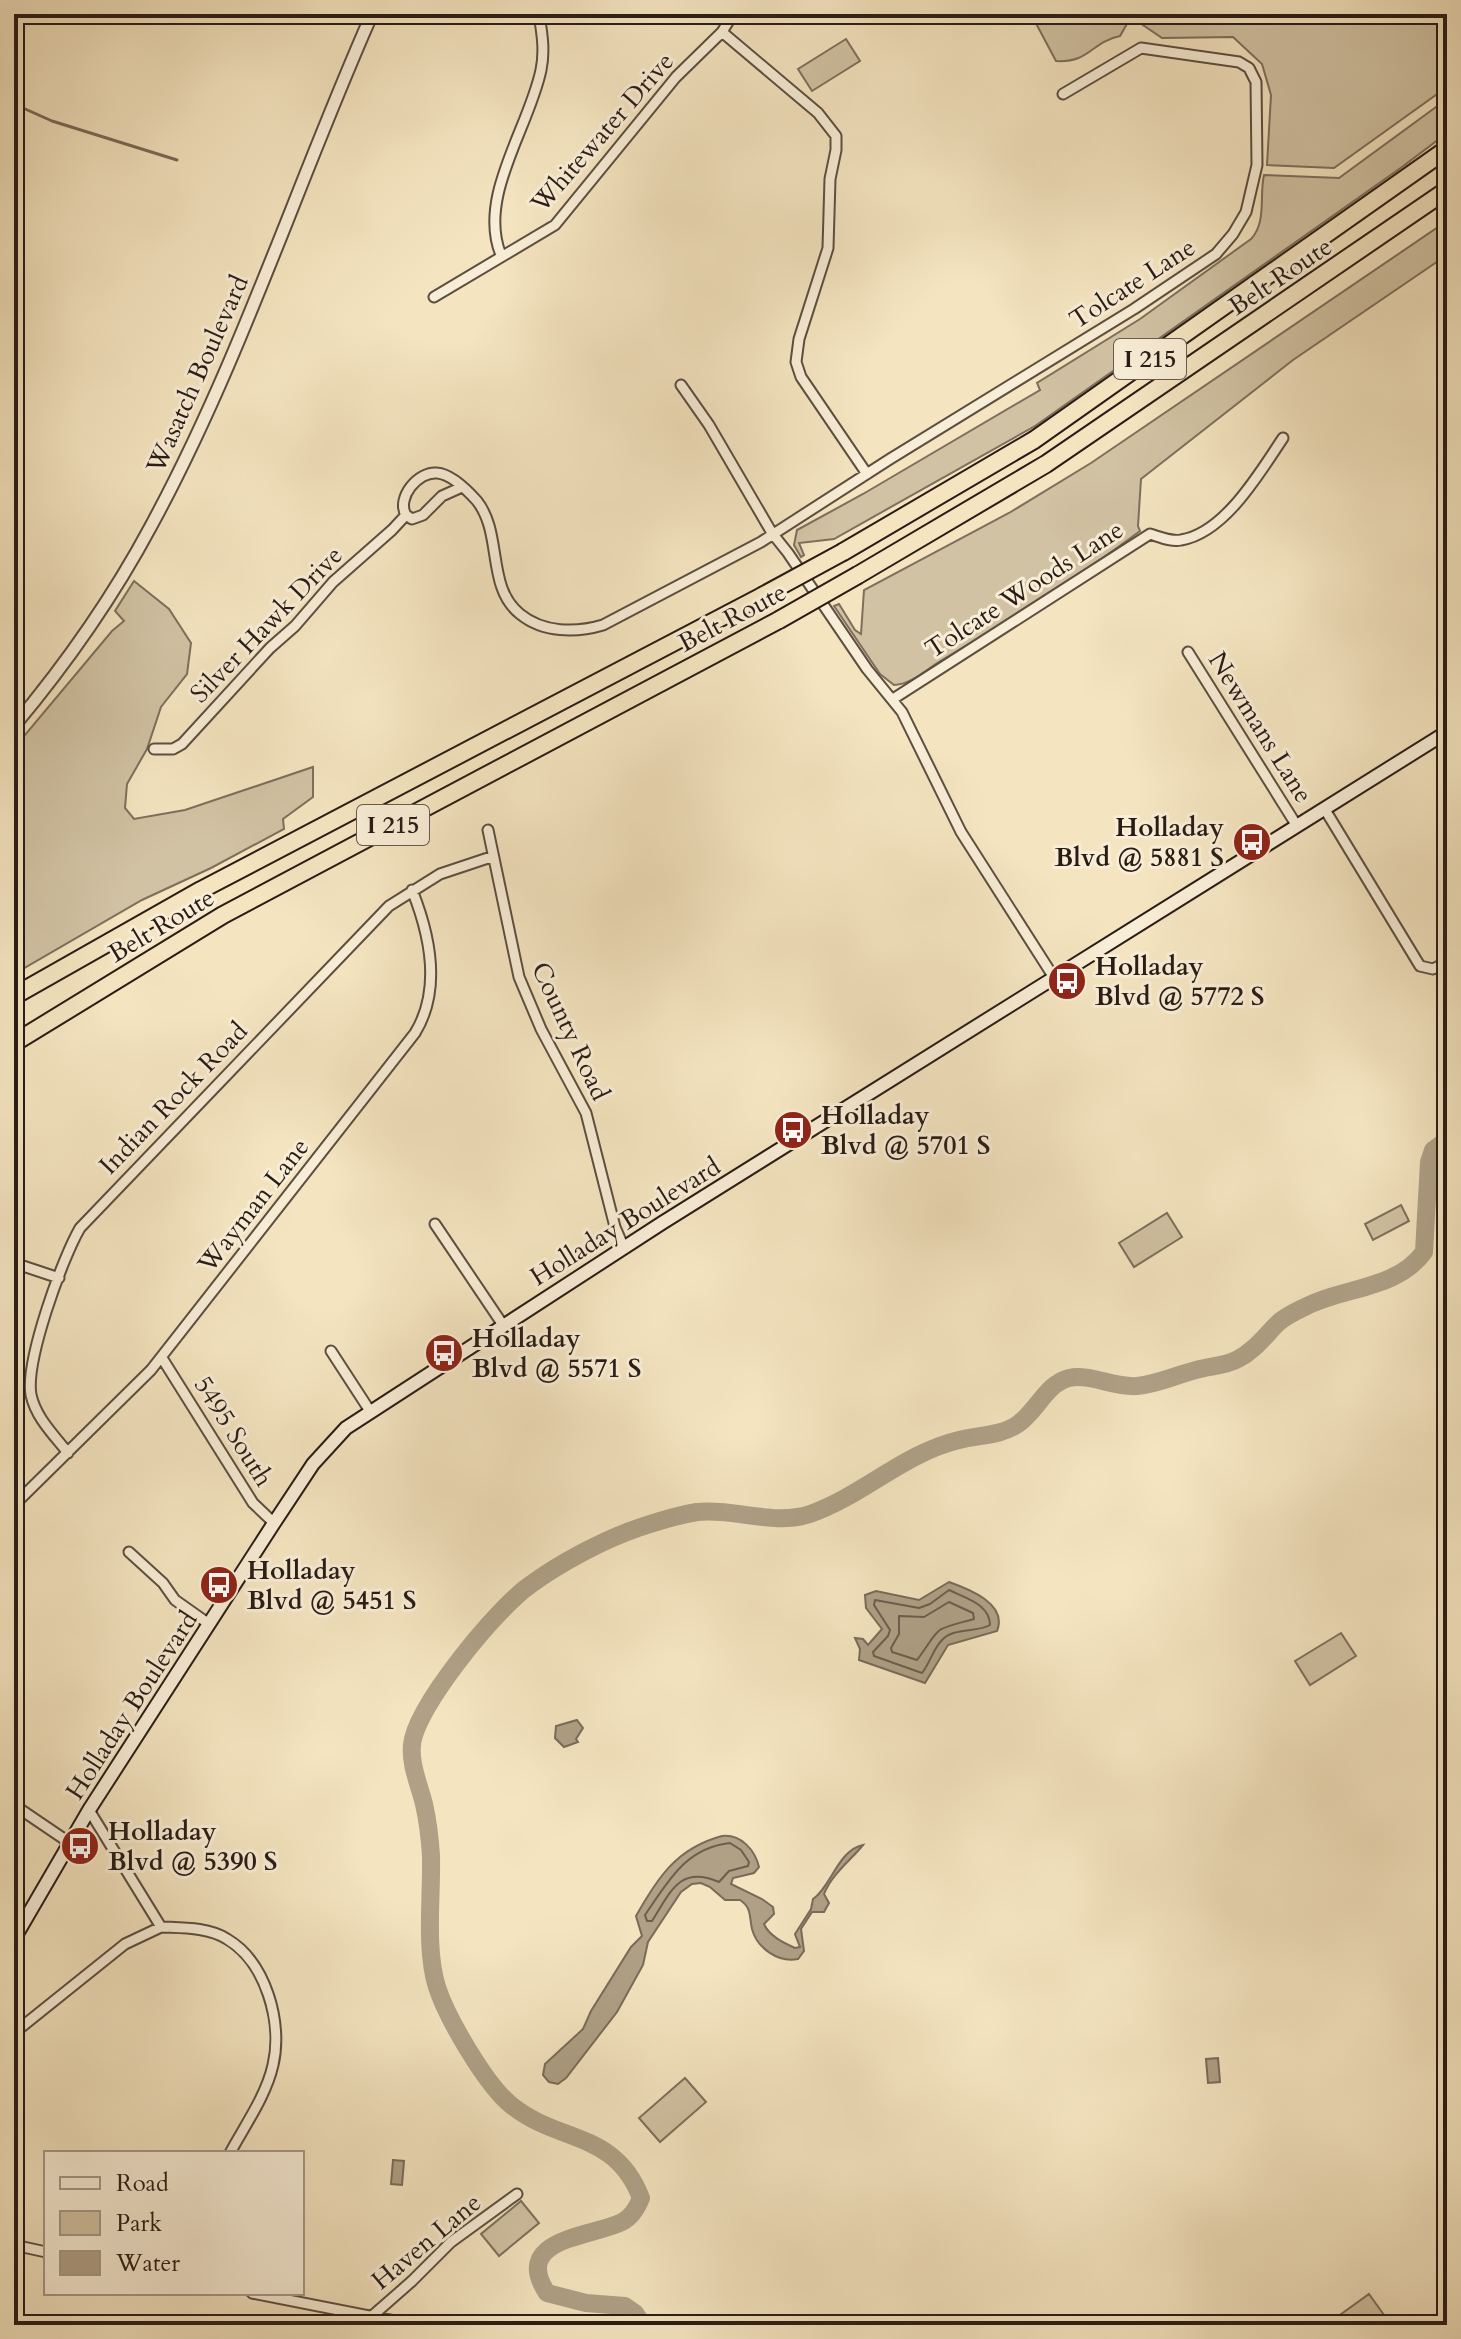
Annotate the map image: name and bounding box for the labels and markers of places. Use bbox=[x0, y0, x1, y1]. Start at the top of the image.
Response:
place label: Holladay Blvd @ 5881 S bbox=[1054, 810, 1224, 875]
bus stop icon: Holladay Blvd @ 5881 S bbox=[1231, 821, 1273, 863]
place label: Holladay Blvd @ 5772 S bbox=[1095, 949, 1265, 1014]
bus stop icon: Holladay Blvd @ 5772 S bbox=[1046, 960, 1088, 1002]
place label: Holladay Blvd @ 5701 S bbox=[821, 1098, 991, 1163]
bus stop icon: Holladay Blvd @ 5701 S bbox=[772, 1109, 814, 1151]
place label: Holladay Blvd @ 5571 S bbox=[472, 1321, 642, 1386]
bus stop icon: Holladay Blvd @ 5571 S bbox=[423, 1332, 465, 1374]
place label: Holladay Blvd @ 5451 S bbox=[247, 1553, 417, 1618]
bus stop icon: Holladay Blvd @ 5451 S bbox=[198, 1564, 240, 1606]
place label: Holladay Blvd @ 5390 S bbox=[108, 1814, 278, 1879]
bus stop icon: Holladay Blvd @ 5390 S bbox=[59, 1825, 101, 1867]

